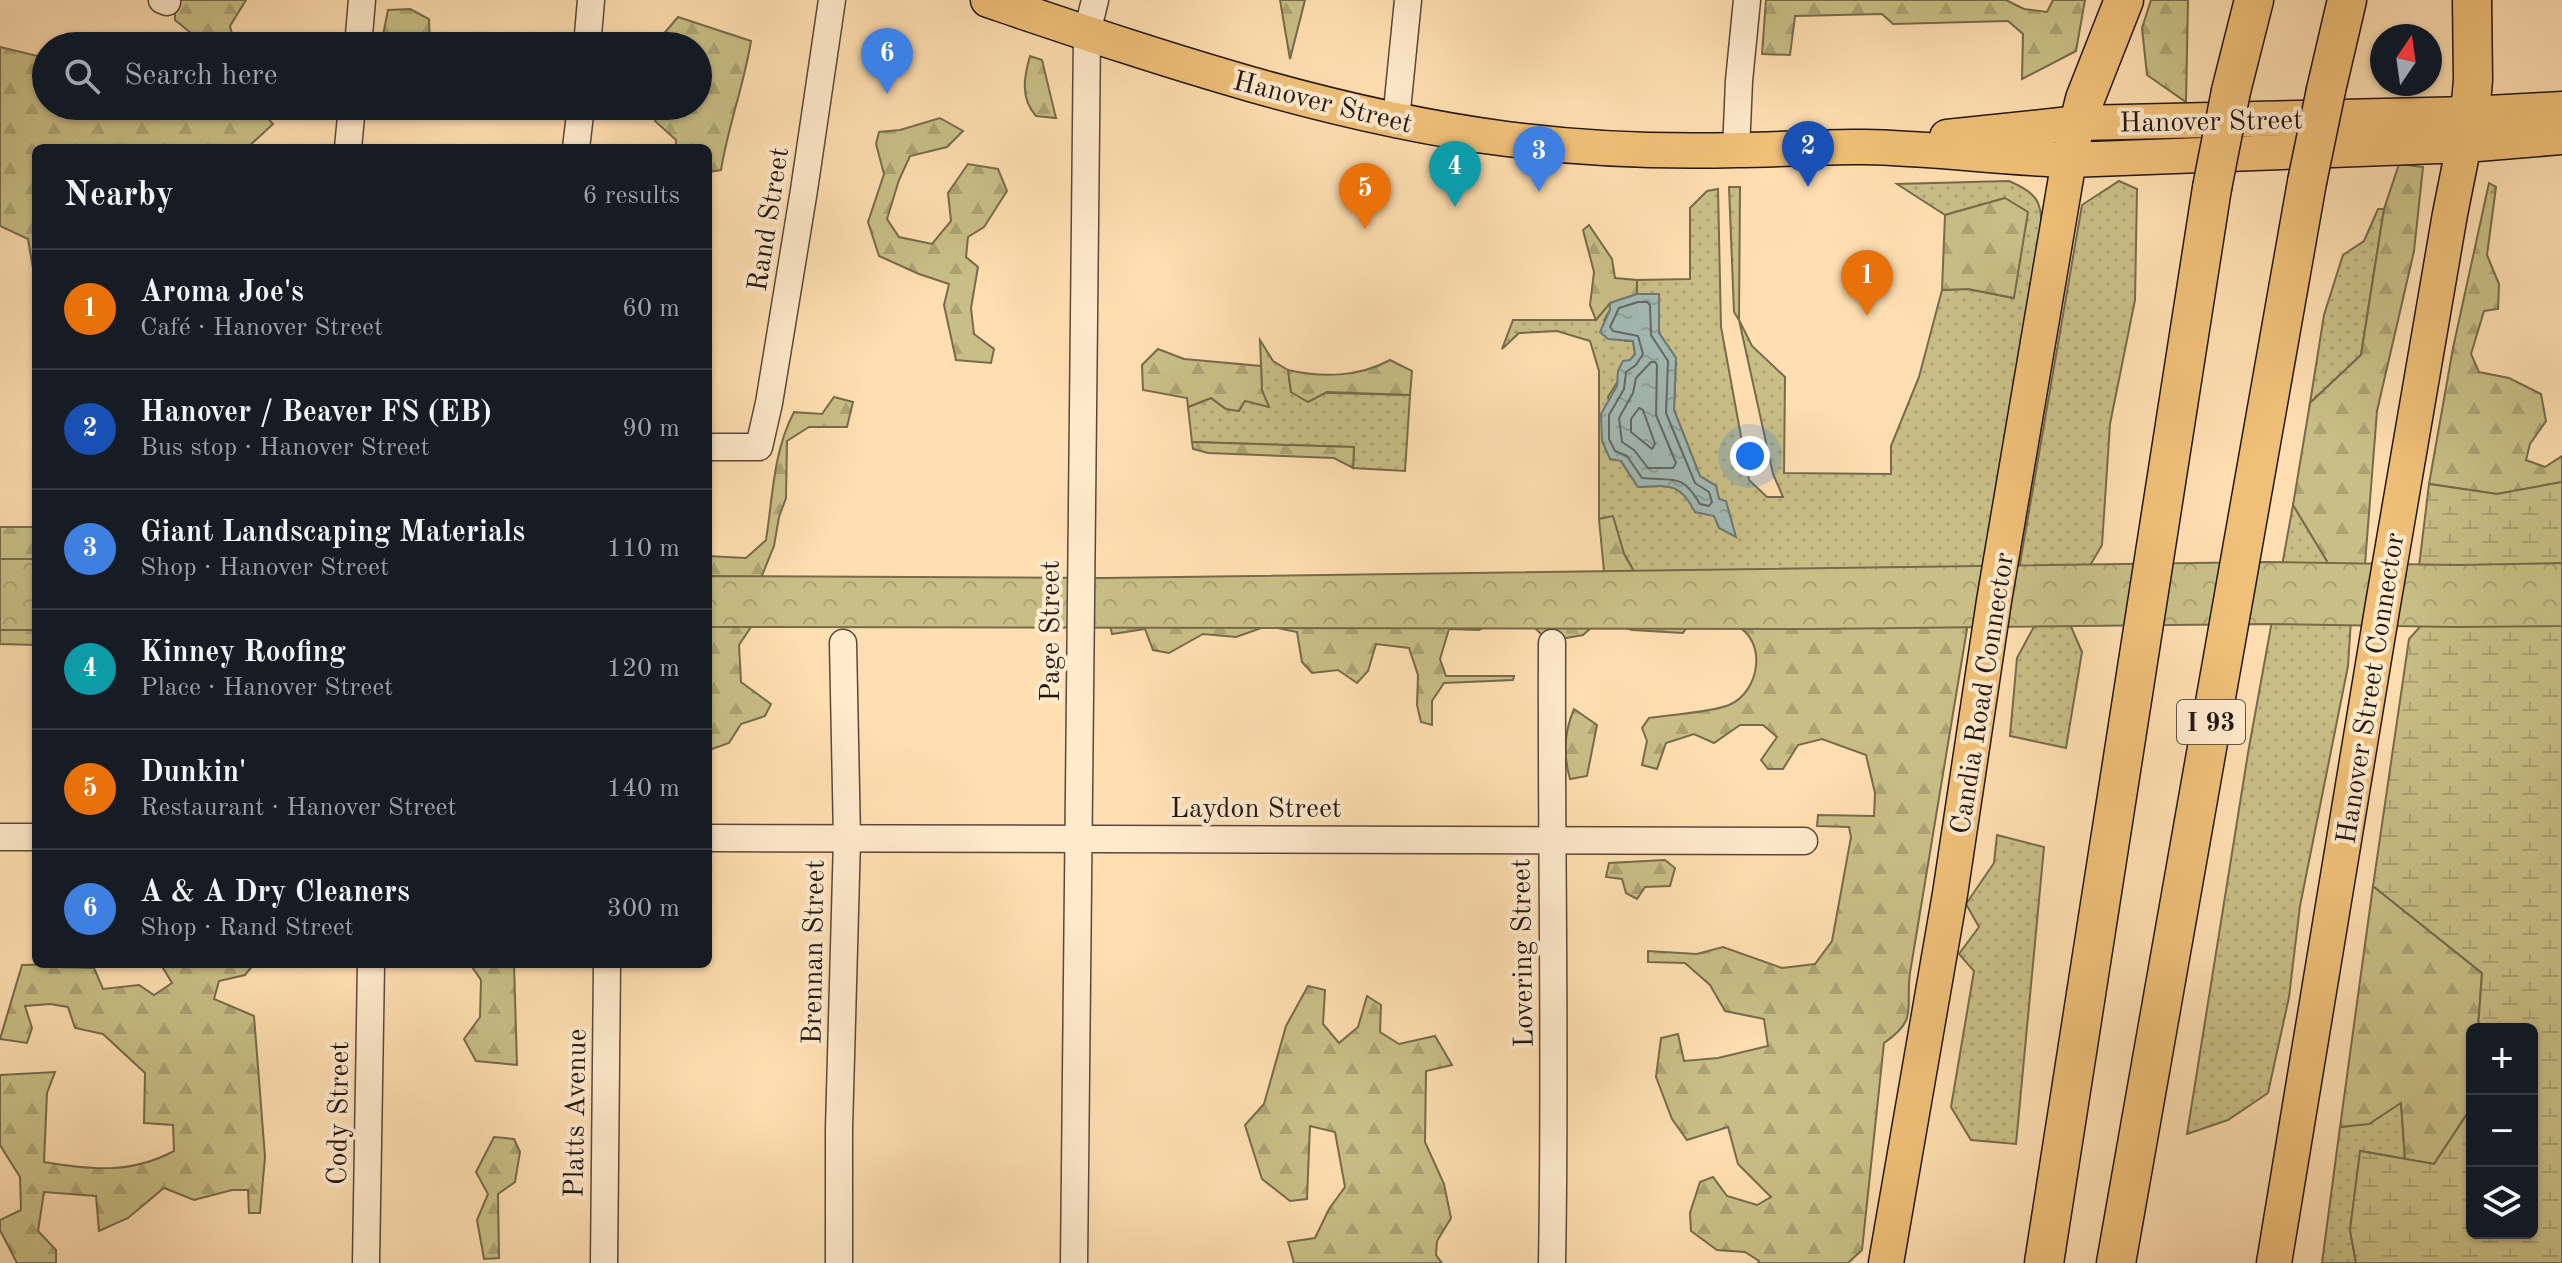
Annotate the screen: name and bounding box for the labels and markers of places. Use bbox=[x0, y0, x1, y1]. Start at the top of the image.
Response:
pin: 6 bbox=[861, 28, 913, 94]
pin: 2 bbox=[1782, 121, 1834, 187]
pin: 3 bbox=[1513, 126, 1565, 192]
pin: 4 bbox=[1429, 141, 1481, 207]
pin: 5 bbox=[1339, 163, 1391, 229]
pin: 1 bbox=[1841, 250, 1893, 316]

